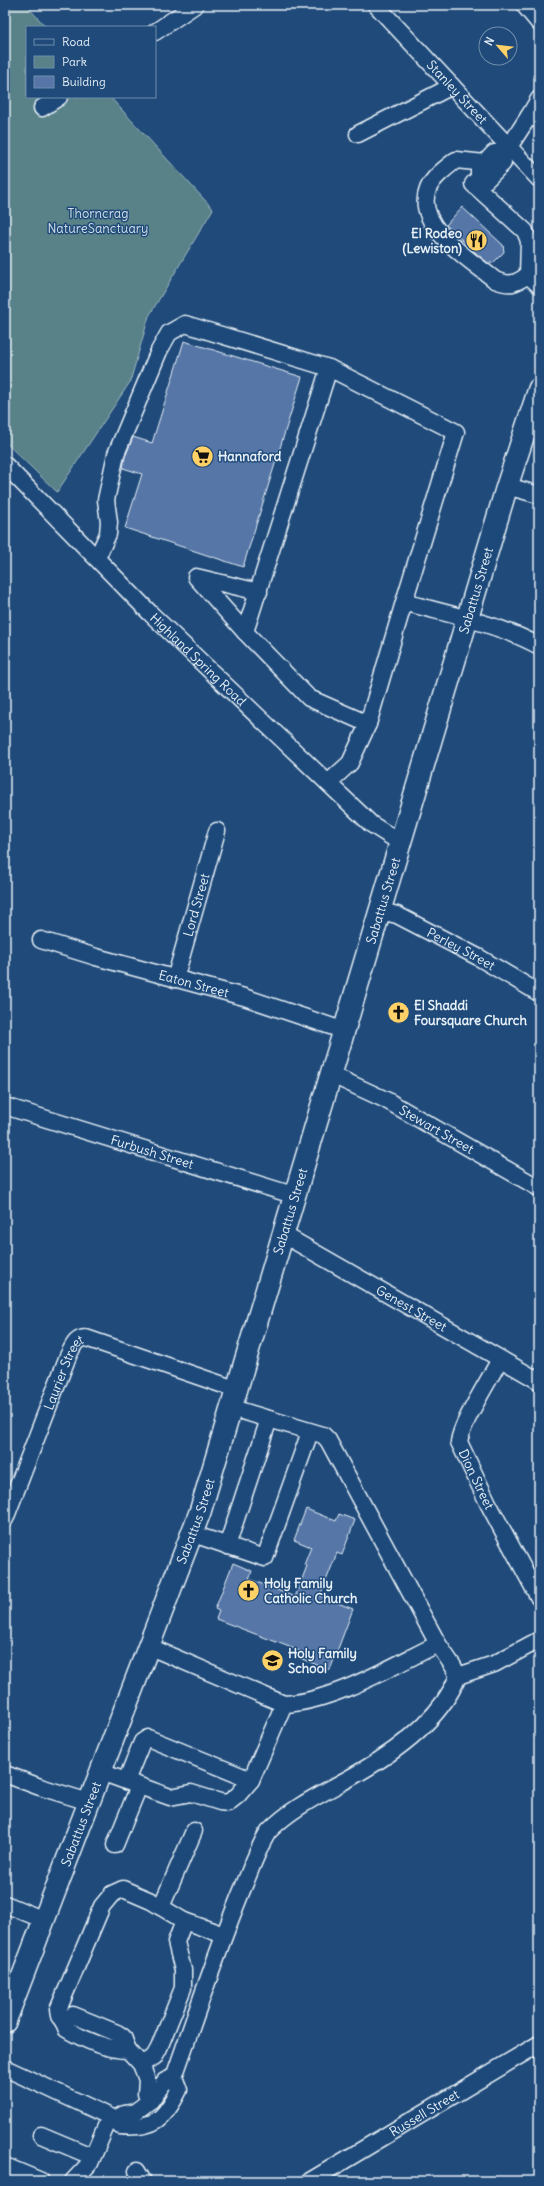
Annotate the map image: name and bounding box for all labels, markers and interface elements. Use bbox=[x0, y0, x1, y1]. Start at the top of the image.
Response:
legend bbox=[26, 26, 156, 98]
north arrow bbox=[478, 26, 518, 66]
text: Road bbox=[62, 34, 90, 49]
text: N bbox=[481, 35, 497, 48]
text: Park bbox=[62, 54, 87, 69]
street label: Stanley Street bbox=[423, 56, 492, 128]
text: Building bbox=[62, 74, 106, 89]
park label: Thorncrag NatureSanctuary bbox=[47, 205, 149, 237]
place label: El Rodeo (Lewiston) bbox=[403, 225, 462, 257]
restaurant icon: El Rodeo (Lewiston) bbox=[464, 227, 490, 253]
supermarket icon: Hannaford bbox=[189, 443, 215, 469]
place label: Hannaford bbox=[218, 448, 282, 465]
street label: Sabattus Street bbox=[455, 545, 497, 636]
street label: Highland Spring Road bbox=[147, 609, 250, 710]
street label: Sabattus Street bbox=[362, 855, 404, 946]
street label: Lord Street bbox=[179, 871, 213, 938]
street label: Perley Street bbox=[424, 924, 499, 974]
street label: Eaton Street bbox=[157, 966, 231, 1001]
place label: El Shaddi Foursquare Church bbox=[414, 997, 527, 1029]
church icon: El Shaddi Foursquare Church bbox=[386, 999, 412, 1025]
street label: Stewart Street bbox=[396, 1101, 478, 1158]
street label: Furbush Street bbox=[109, 1131, 196, 1173]
street label: Sabattus Street bbox=[269, 1165, 311, 1256]
street label: Genest Street bbox=[373, 1281, 451, 1335]
street label: Laurier Street bbox=[40, 1330, 86, 1412]
street label: Dion Street bbox=[455, 1446, 499, 1513]
street label: Sabattus Street bbox=[173, 1476, 218, 1566]
place label: Holy Family Catholic Church bbox=[264, 1575, 358, 1607]
church icon: Holy Family Catholic Church bbox=[236, 1577, 262, 1603]
place label: Holy Family School bbox=[288, 1645, 357, 1677]
school or university icon: Holy Family School bbox=[260, 1647, 286, 1673]
street label: Sabattus Street bbox=[57, 1779, 105, 1869]
street label: Russell Street bbox=[386, 2085, 463, 2140]

